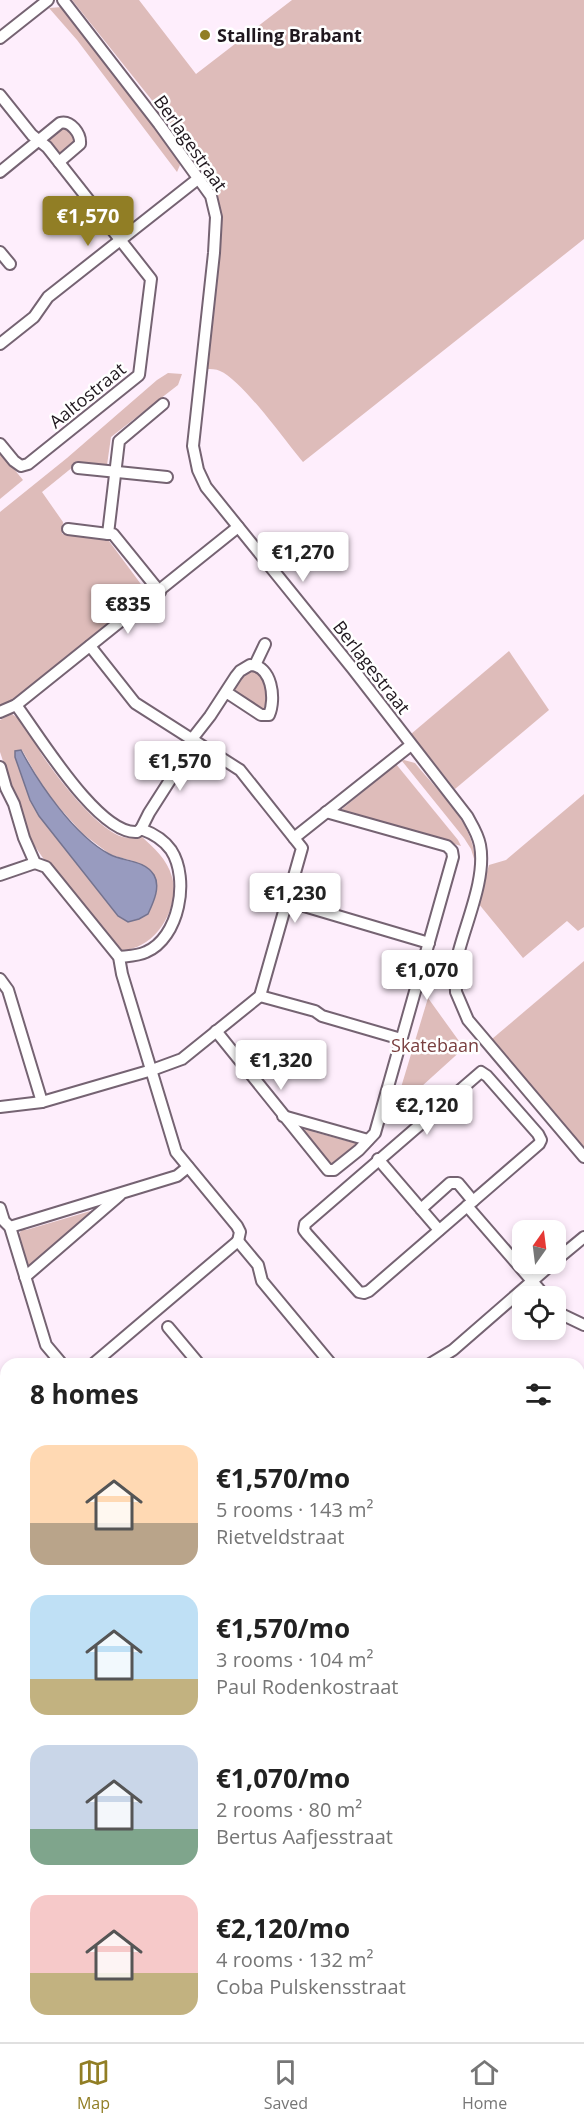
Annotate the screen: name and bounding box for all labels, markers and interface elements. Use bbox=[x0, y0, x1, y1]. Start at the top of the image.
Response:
place label: Stalling Brabant bbox=[217, 23, 362, 47]
marker: Stalling Brabant bbox=[198, 28, 212, 42]
street label: Berlagestraat bbox=[149, 90, 233, 196]
pin: €1,570 bbox=[39, 196, 137, 247]
text: €1,570 bbox=[57, 202, 119, 229]
street label: Aaltostraat bbox=[44, 357, 130, 433]
pin: €1,270 bbox=[254, 532, 352, 583]
text: €1,270 bbox=[272, 538, 334, 565]
pin: €835 bbox=[92, 584, 164, 635]
text: €835 bbox=[105, 590, 151, 617]
street label: Berlagestraat bbox=[328, 615, 416, 719]
pin: €1,570 bbox=[131, 741, 229, 792]
text: €1,570 bbox=[149, 747, 211, 774]
pin: €1,230 bbox=[246, 873, 344, 924]
text: €1,230 bbox=[264, 879, 326, 906]
pin: €1,070 bbox=[378, 950, 476, 1001]
text: €1,070 bbox=[396, 956, 458, 983]
park label: Skatebaan bbox=[391, 1033, 479, 1057]
pin: €1,320 bbox=[232, 1040, 330, 1091]
text: €1,320 bbox=[250, 1046, 312, 1073]
pin: €2,120 bbox=[378, 1085, 476, 1136]
text: €2,120 bbox=[396, 1091, 458, 1118]
north arrow bbox=[512, 1220, 566, 1274]
map controls bbox=[512, 1220, 566, 1340]
button: locate bbox=[512, 1286, 566, 1340]
text: 8 homes bbox=[30, 1376, 139, 1412]
icon: filters bbox=[522, 1378, 555, 1411]
text: €1,570/mo bbox=[216, 1460, 350, 1496]
icon: home bbox=[78, 1469, 150, 1541]
text: 5 rooms · 143 m² bbox=[216, 1496, 374, 1523]
text: Rietveldstraat bbox=[216, 1523, 344, 1550]
text: €1,570/mo bbox=[216, 1610, 350, 1646]
icon: home bbox=[78, 1619, 150, 1691]
text: 3 rooms · 104 m² bbox=[216, 1646, 374, 1673]
text: Paul Rodenkostraat bbox=[216, 1673, 399, 1700]
text: €1,070/mo bbox=[216, 1760, 350, 1796]
icon: home bbox=[78, 1769, 150, 1841]
text: 2 rooms · 80 m² bbox=[216, 1796, 362, 1823]
text: Bertus Aafjesstraat bbox=[216, 1823, 393, 1850]
text: €2,120/mo bbox=[216, 1910, 350, 1946]
icon: home bbox=[78, 1919, 150, 1991]
text: 4 rooms · 132 m² bbox=[216, 1946, 374, 1973]
text: Coba Pulskensstraat bbox=[216, 1973, 406, 2000]
tab: Map bbox=[77, 2056, 110, 2114]
tab: Saved bbox=[264, 2056, 308, 2114]
tab: Home bbox=[462, 2056, 507, 2114]

